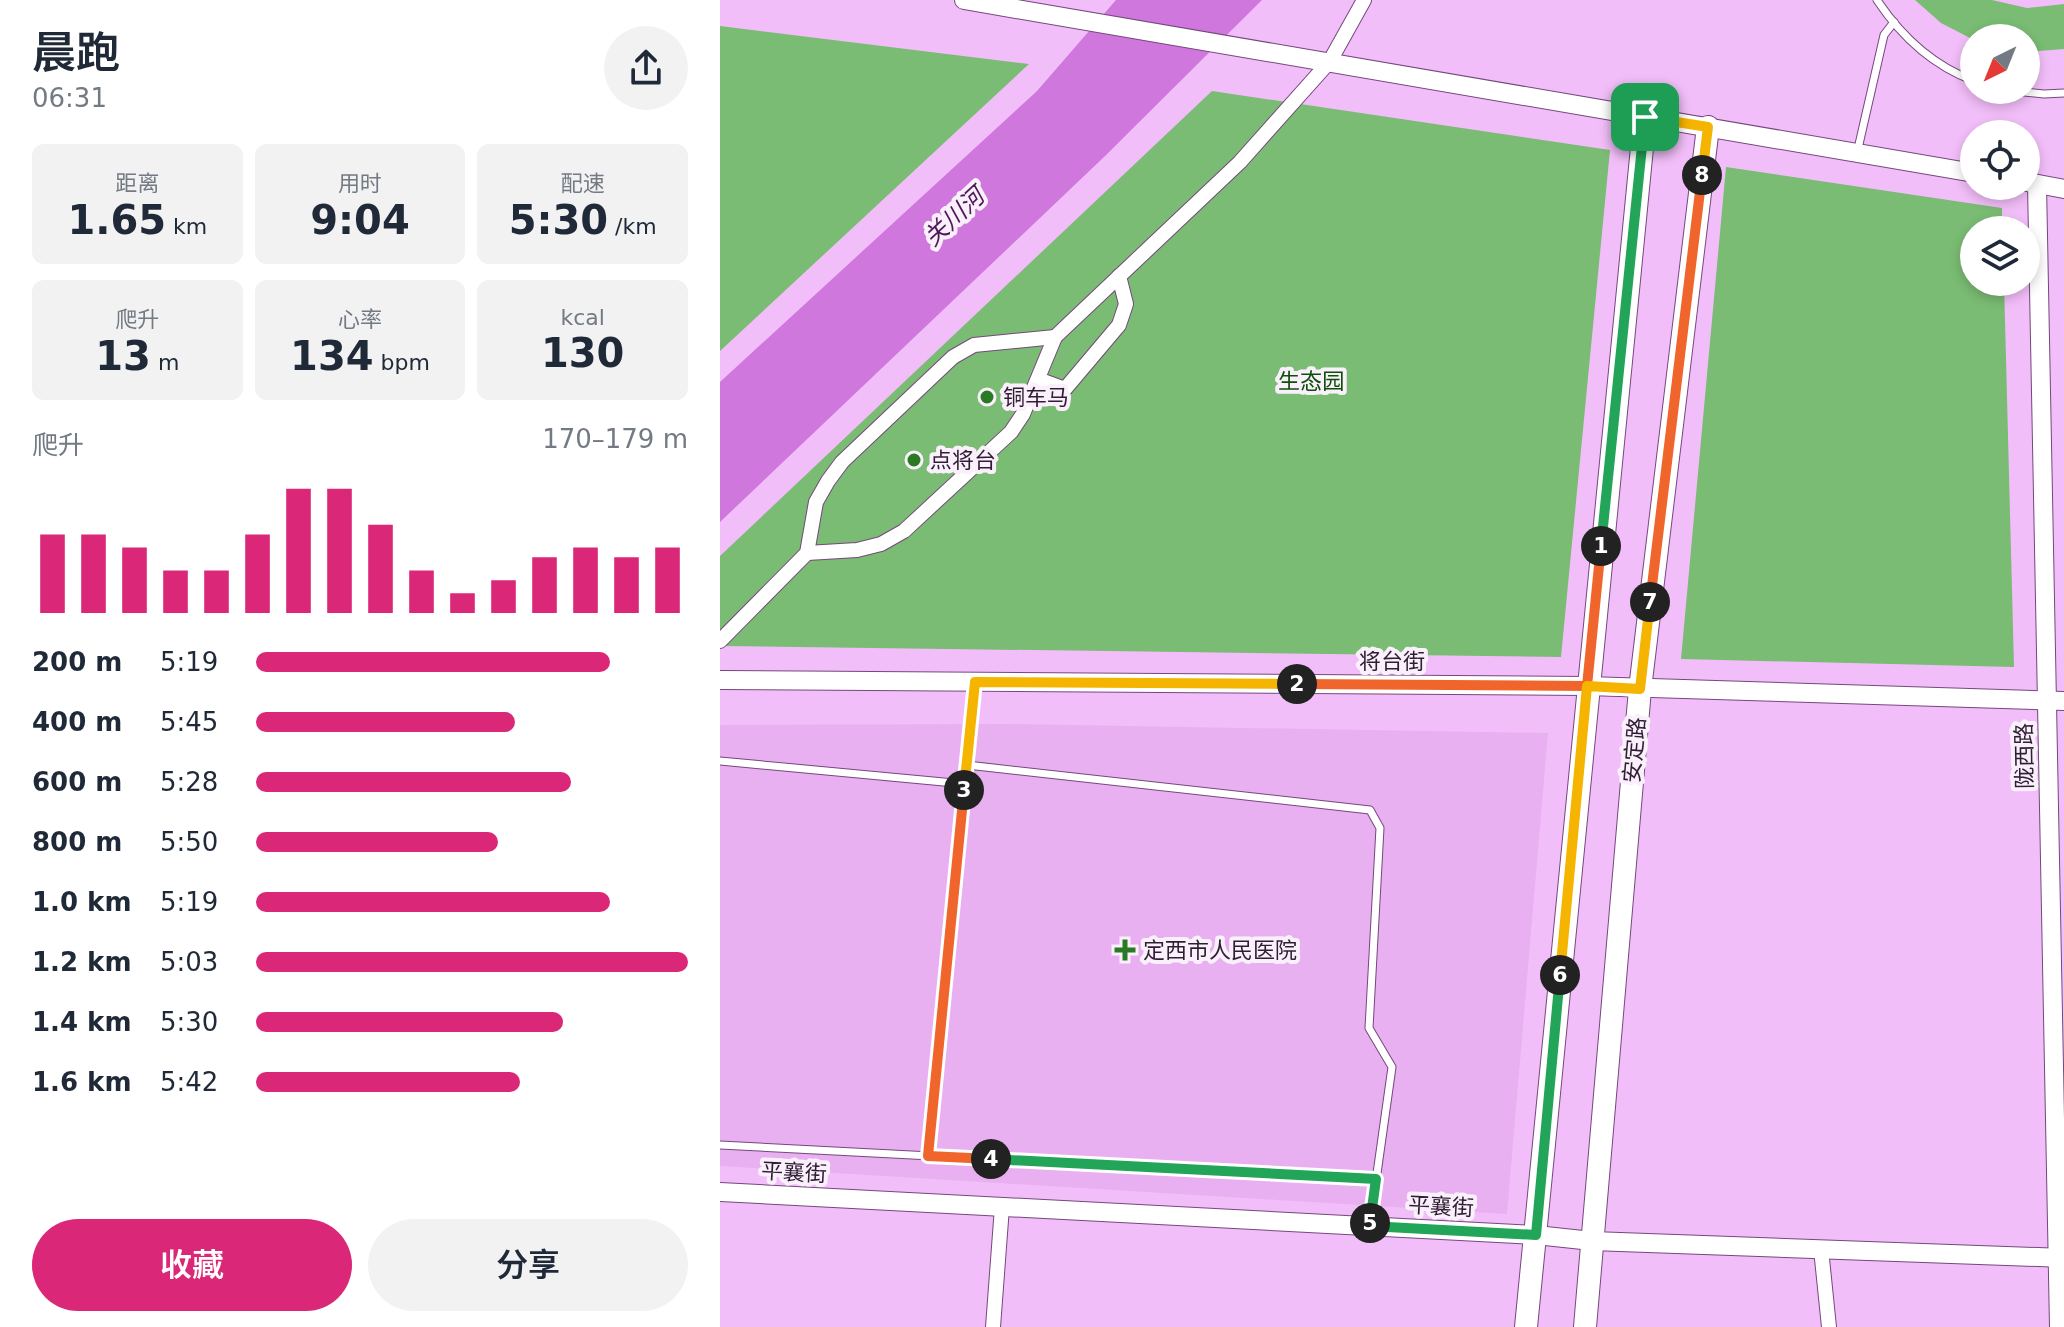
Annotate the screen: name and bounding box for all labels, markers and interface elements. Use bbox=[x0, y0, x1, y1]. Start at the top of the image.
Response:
north arrow bbox=[1960, 24, 2040, 104]
map controls bbox=[1960, 24, 2040, 296]
button: share bbox=[604, 26, 688, 110]
text: 晨跑 bbox=[32, 27, 120, 78]
text: 06:31 bbox=[32, 83, 107, 113]
pin bbox=[1611, 83, 1679, 151]
icon: arrive bbox=[1623, 95, 1667, 139]
button: locate bbox=[1960, 120, 2040, 200]
pin: 8 bbox=[1682, 155, 1722, 195]
text: 8 bbox=[1694, 162, 1710, 187]
text: 距离 bbox=[115, 171, 159, 196]
text: 用时 bbox=[338, 171, 382, 196]
text: 配速 bbox=[561, 171, 605, 196]
water label: 关川河 bbox=[918, 179, 993, 252]
text: 1.65 bbox=[67, 197, 166, 243]
text: 9:04 bbox=[310, 197, 410, 243]
text: 5:30 bbox=[509, 197, 608, 243]
text: km bbox=[166, 214, 207, 239]
text: /km bbox=[608, 214, 657, 239]
button: layers bbox=[1960, 216, 2040, 296]
text: kcal bbox=[560, 305, 605, 330]
text: 爬升 bbox=[115, 307, 159, 332]
text: 心率 bbox=[338, 307, 382, 332]
text: 130 bbox=[541, 330, 624, 376]
text: 13 bbox=[95, 333, 151, 379]
text: 134 bbox=[290, 333, 374, 379]
text: m bbox=[151, 350, 179, 375]
text: bpm bbox=[374, 350, 430, 375]
park label: 生态园 bbox=[1278, 369, 1344, 394]
place label: 铜车马 bbox=[1003, 385, 1069, 410]
marker: 铜车马 bbox=[978, 388, 996, 406]
text: 170–179 m bbox=[542, 424, 688, 454]
text: 爬升 bbox=[32, 430, 84, 460]
place label: 点将台 bbox=[930, 448, 996, 473]
marker: 点将台 bbox=[905, 451, 923, 469]
pin: 1 bbox=[1581, 526, 1621, 566]
text: 1 bbox=[1593, 533, 1609, 558]
pin: 7 bbox=[1630, 582, 1670, 622]
text: 7 bbox=[1642, 589, 1658, 614]
text: 200 m bbox=[32, 647, 122, 677]
text: 5:19 bbox=[160, 647, 218, 677]
street label: 将台街 bbox=[1359, 649, 1425, 674]
pin: 2 bbox=[1277, 664, 1317, 704]
text: 2 bbox=[1289, 671, 1305, 696]
text: 400 m bbox=[32, 707, 122, 737]
text: 5:45 bbox=[160, 707, 218, 737]
street label: 安定路 bbox=[1619, 716, 1650, 784]
street label: 陇西路 bbox=[2011, 723, 2038, 789]
text: 600 m bbox=[32, 767, 122, 797]
text: 5:28 bbox=[160, 767, 218, 797]
pin: 3 bbox=[944, 770, 984, 810]
text: 3 bbox=[956, 777, 972, 802]
text: 800 m bbox=[32, 827, 122, 857]
text: 5:50 bbox=[160, 827, 218, 857]
text: 1.0 km bbox=[32, 887, 132, 917]
text: 5:19 bbox=[160, 887, 218, 917]
place label: 定西市人民医院 bbox=[1143, 938, 1297, 963]
marker: 定西市人民医院 bbox=[1114, 939, 1136, 961]
text: 1.2 km bbox=[32, 947, 132, 977]
text: 5:03 bbox=[160, 947, 218, 977]
pin: 6 bbox=[1540, 955, 1580, 995]
text: 6 bbox=[1552, 962, 1568, 987]
text: 1.4 km bbox=[32, 1007, 132, 1037]
text: 5:30 bbox=[160, 1007, 218, 1037]
text: 1.6 km bbox=[32, 1067, 132, 1097]
text: 5:42 bbox=[160, 1067, 218, 1097]
pin: 4 bbox=[971, 1139, 1011, 1179]
text: 4 bbox=[983, 1146, 999, 1171]
street label: 平襄街 bbox=[760, 1158, 828, 1187]
street label: 平襄街 bbox=[1407, 1192, 1475, 1221]
pin: 5 bbox=[1350, 1203, 1390, 1243]
text: 5 bbox=[1362, 1210, 1378, 1235]
button: 收藏 bbox=[32, 1219, 352, 1311]
button: 分享 bbox=[368, 1219, 688, 1311]

